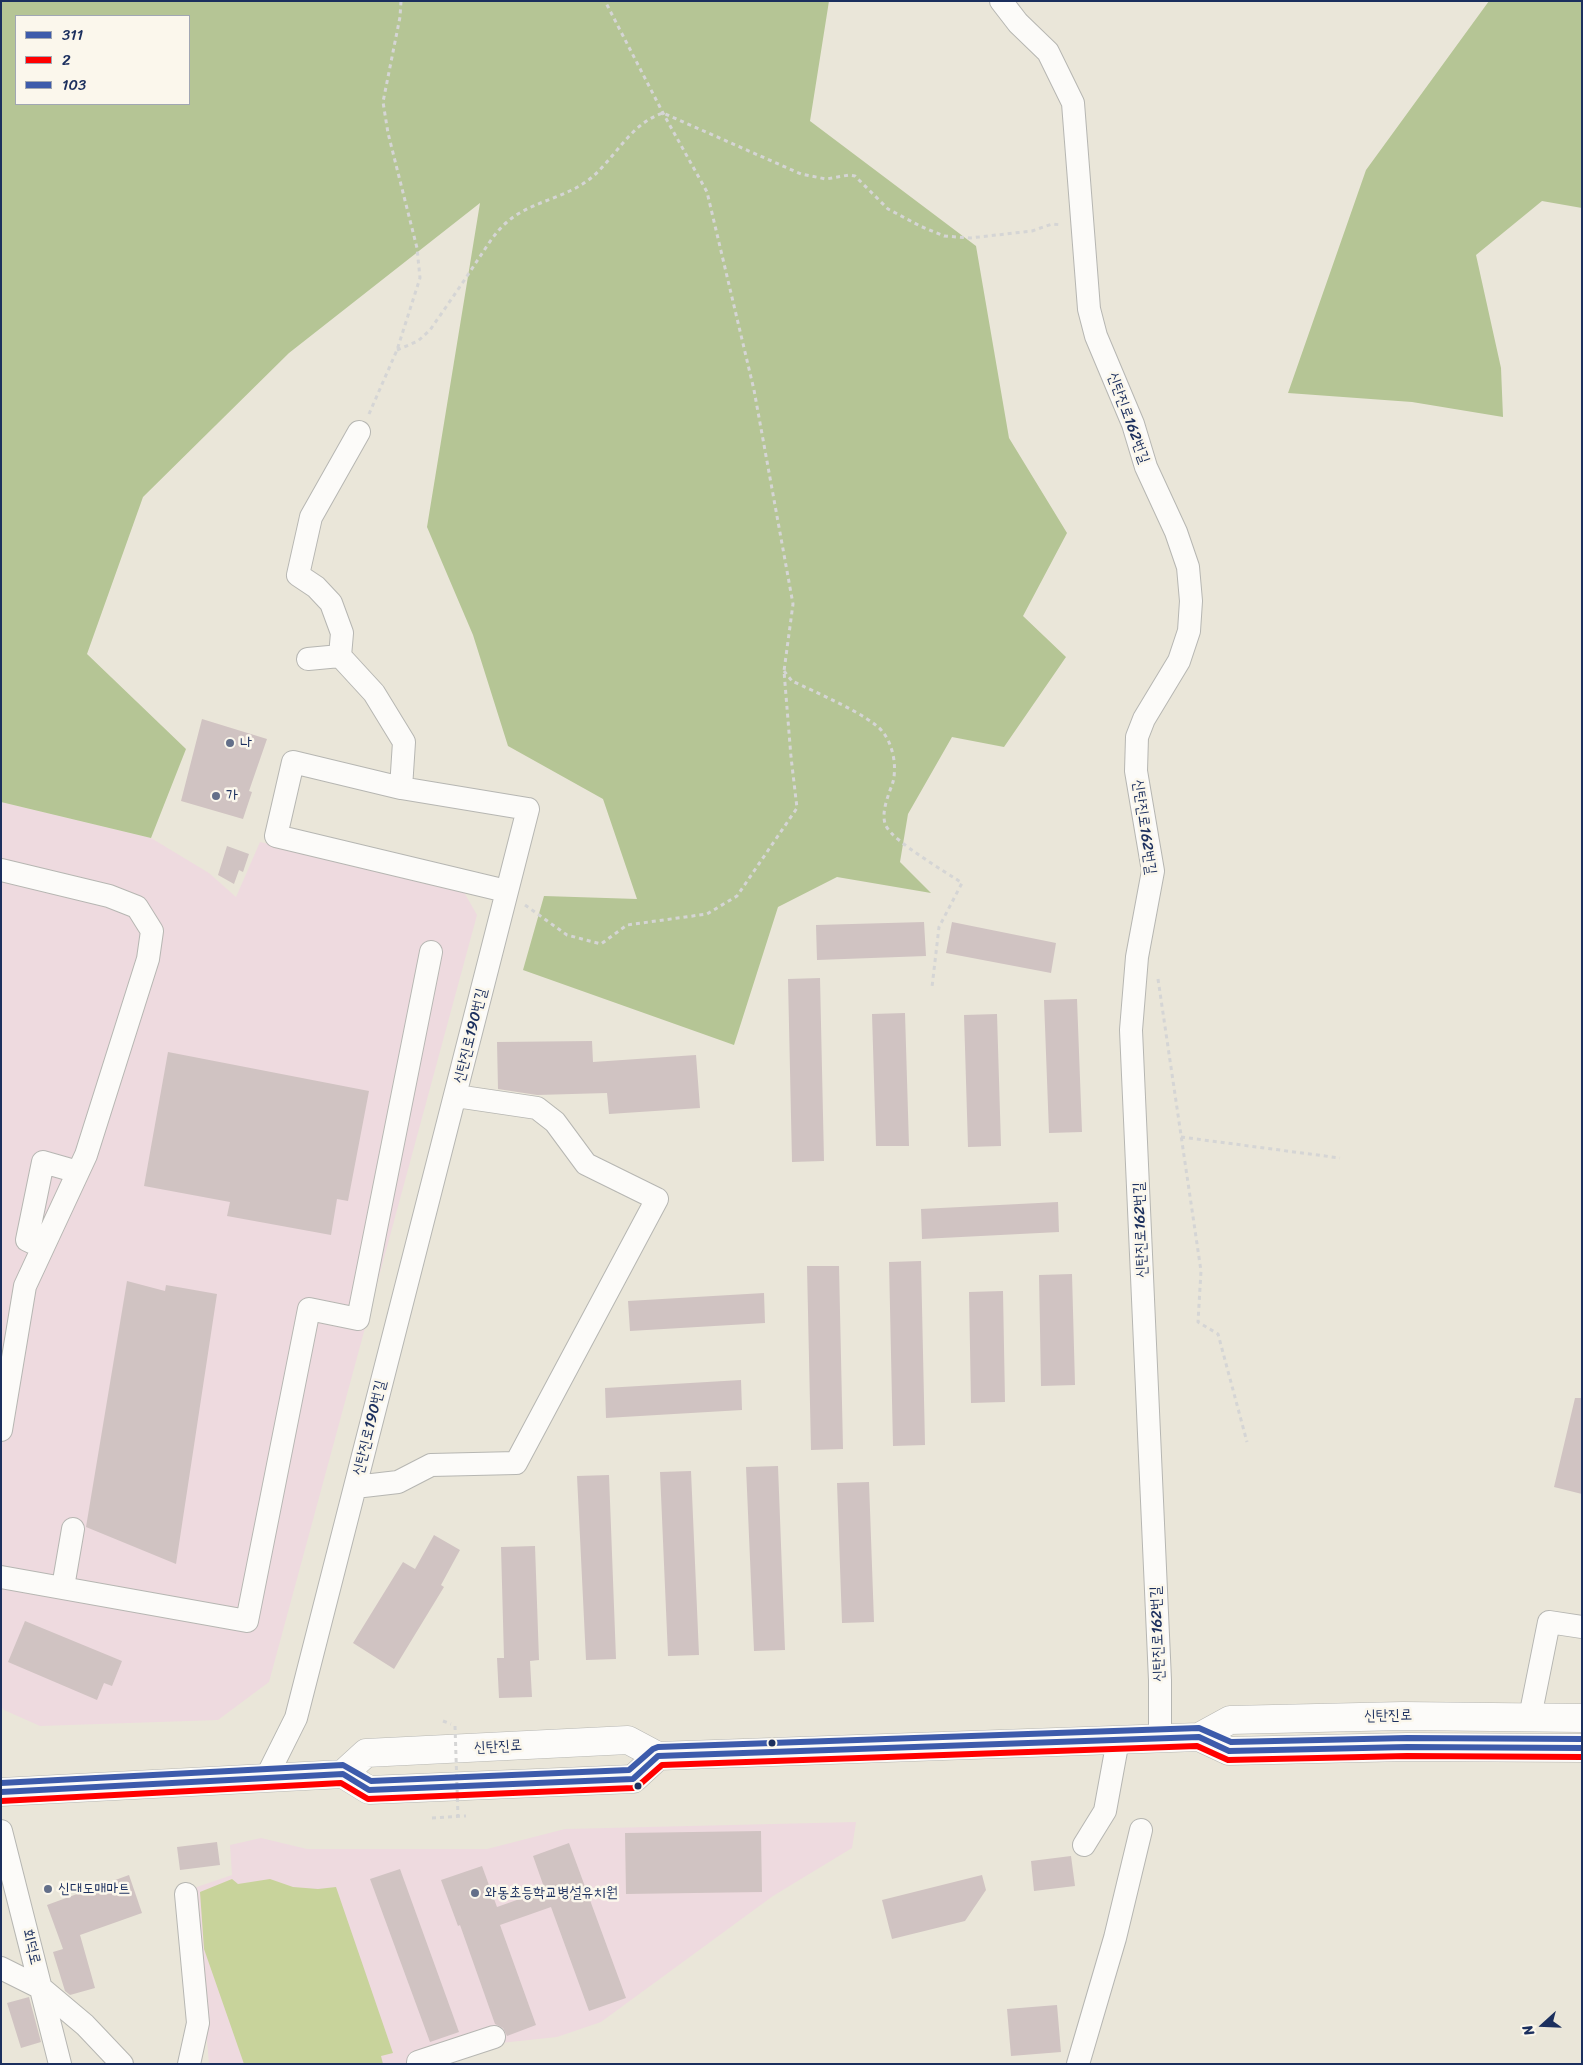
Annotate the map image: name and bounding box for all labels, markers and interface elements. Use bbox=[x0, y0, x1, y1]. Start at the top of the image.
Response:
legend bbox=[15, 15, 190, 105]
text: 311 bbox=[62, 22, 83, 48]
text: 2 bbox=[62, 47, 71, 73]
text: 103 bbox=[62, 72, 86, 98]
street label: 신탄진로162번길 bbox=[1103, 370, 1153, 466]
place label: 나 bbox=[240, 734, 252, 752]
marker: 나 bbox=[224, 737, 236, 749]
street label: 신탄진로162번길 bbox=[1128, 778, 1160, 876]
place label: 가 bbox=[226, 787, 238, 805]
marker: 가 bbox=[210, 790, 222, 802]
street label: 신탄진로190번길 bbox=[450, 986, 492, 1086]
street label: 신탄진로162번길 bbox=[1130, 1182, 1152, 1278]
street label: 신탄진로190번길 bbox=[349, 1378, 391, 1478]
street label: 신탄진로162번길 bbox=[1147, 1586, 1169, 1682]
street label: 신탄진로 bbox=[1364, 1707, 1412, 1725]
street label: 신탄진로 bbox=[473, 1737, 523, 1757]
unlabelled marker bbox=[767, 1738, 777, 1748]
unlabelled marker bbox=[633, 1781, 643, 1791]
place label: 신대도매마트 bbox=[58, 1880, 130, 1898]
marker: 신대도매마트 bbox=[42, 1883, 54, 1895]
place label: 와동초등학교병설유치원 bbox=[485, 1884, 618, 1902]
marker: 와동초등학교병설유치원 bbox=[469, 1887, 481, 1899]
street label: 회덕로 bbox=[18, 1927, 44, 1967]
north arrow bbox=[1518, 2000, 1568, 2050]
text: N bbox=[1515, 2021, 1542, 2039]

